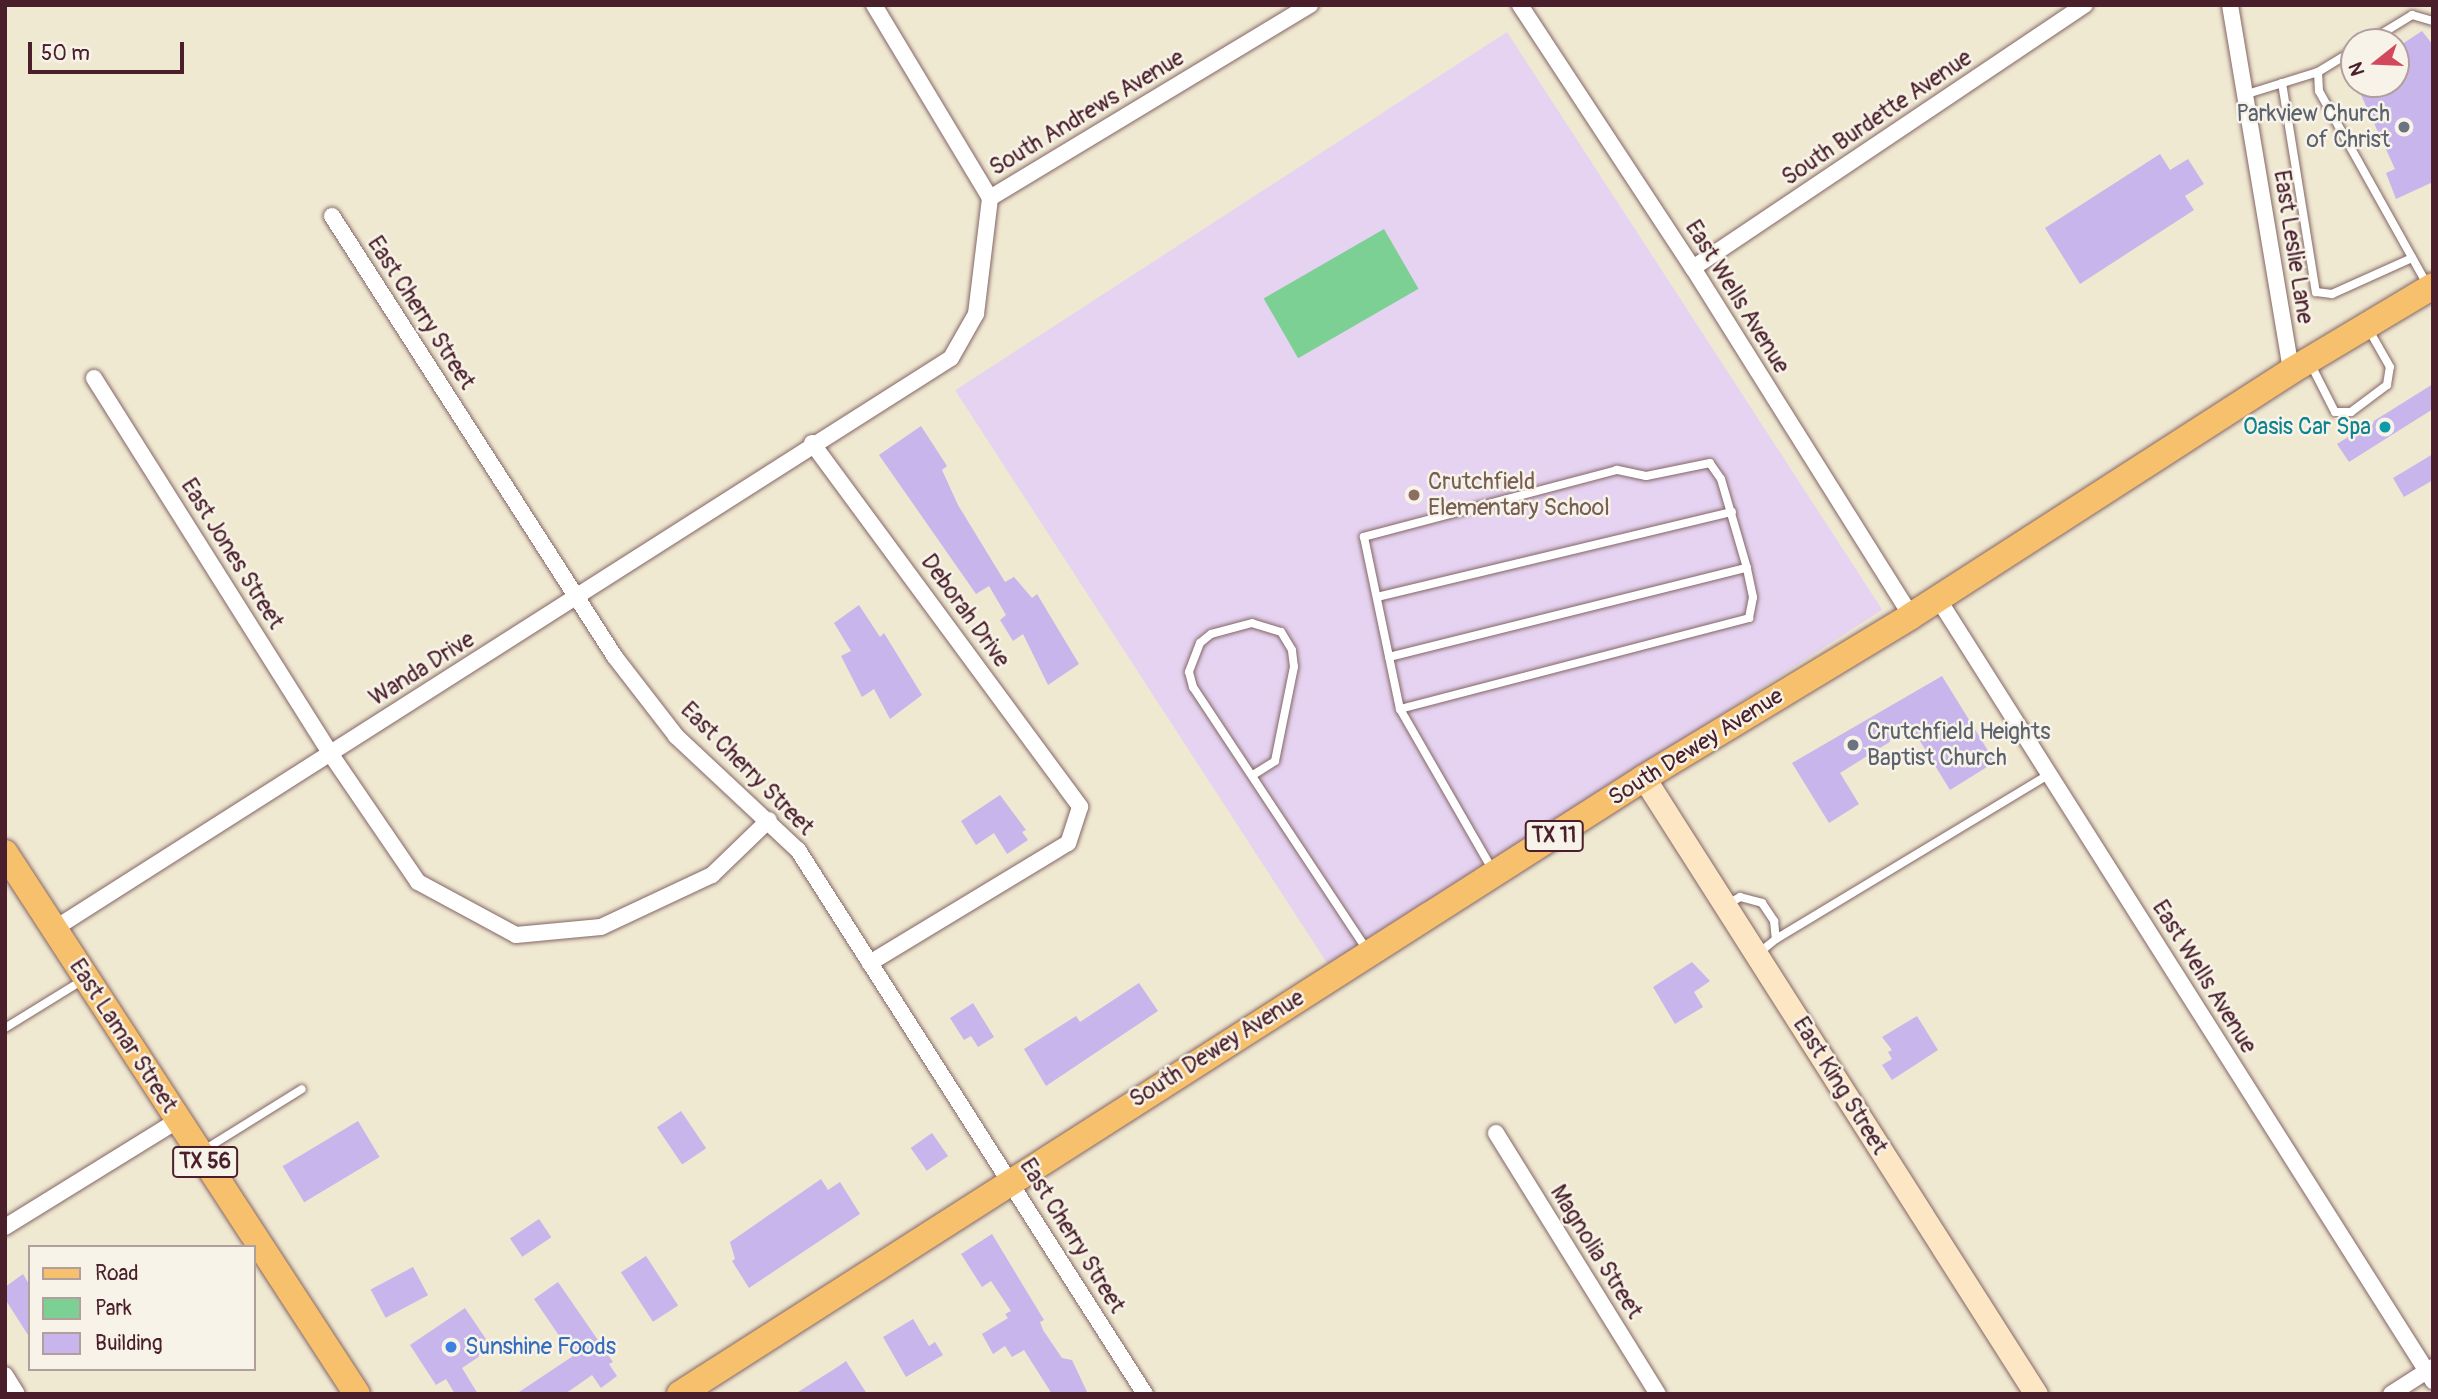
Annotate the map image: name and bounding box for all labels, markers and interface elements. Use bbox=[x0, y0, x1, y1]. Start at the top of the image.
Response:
scale bar bbox=[32, 28, 187, 72]
north arrow bbox=[2340, 28, 2410, 98]
text: 50 m bbox=[41, 40, 90, 67]
street label: South Andrews Avenue bbox=[985, 44, 1189, 182]
street label: South Burdette Avenue bbox=[1777, 44, 1977, 192]
text: N bbox=[2344, 59, 2370, 79]
place label: Parkview Church of Christ bbox=[2236, 100, 2390, 154]
marker: Parkview Church of Christ bbox=[2396, 119, 2412, 135]
street label: East Leslie Lane bbox=[2267, 168, 2319, 326]
street label: East Wells Avenue bbox=[1679, 215, 1795, 379]
street label: East Cherry Street bbox=[361, 231, 481, 395]
place label: Oasis Car Spa bbox=[2243, 413, 2371, 441]
marker: Oasis Car Spa bbox=[2377, 419, 2393, 435]
place label: Crutchfield Elementary School bbox=[1428, 468, 1610, 522]
street label: East Jones Street bbox=[175, 474, 289, 634]
marker: Crutchfield Elementary School bbox=[1406, 487, 1422, 503]
street label: Deborah Drive bbox=[915, 549, 1015, 673]
street label: Wanda Drive bbox=[364, 626, 480, 712]
street label: South Dewey Avenue bbox=[1604, 682, 1788, 812]
street label: East Cherry Street bbox=[675, 697, 819, 841]
place label: Crutchfield Heights Baptist Church bbox=[1867, 718, 2050, 772]
marker: Crutchfield Heights Baptist Church bbox=[1845, 737, 1861, 753]
road number: TX 11 bbox=[1524, 818, 1584, 854]
street label: East Wells Avenue bbox=[2146, 895, 2262, 1059]
street label: East Lamar Street bbox=[63, 954, 183, 1118]
street label: South Dewey Avenue bbox=[1125, 984, 1309, 1114]
street label: East King Street bbox=[1787, 1012, 1893, 1160]
road number: TX 56 bbox=[172, 1144, 238, 1180]
street label: East Cherry Street bbox=[1013, 1154, 1131, 1318]
street label: Magnolia Street bbox=[1544, 1180, 1648, 1324]
legend bbox=[28, 1245, 256, 1371]
text: Road bbox=[95, 1260, 139, 1287]
text: Park bbox=[95, 1295, 132, 1322]
text: Building bbox=[95, 1330, 162, 1357]
place label: Sunshine Foods bbox=[465, 1333, 616, 1361]
marker: Sunshine Foods bbox=[443, 1339, 459, 1355]

